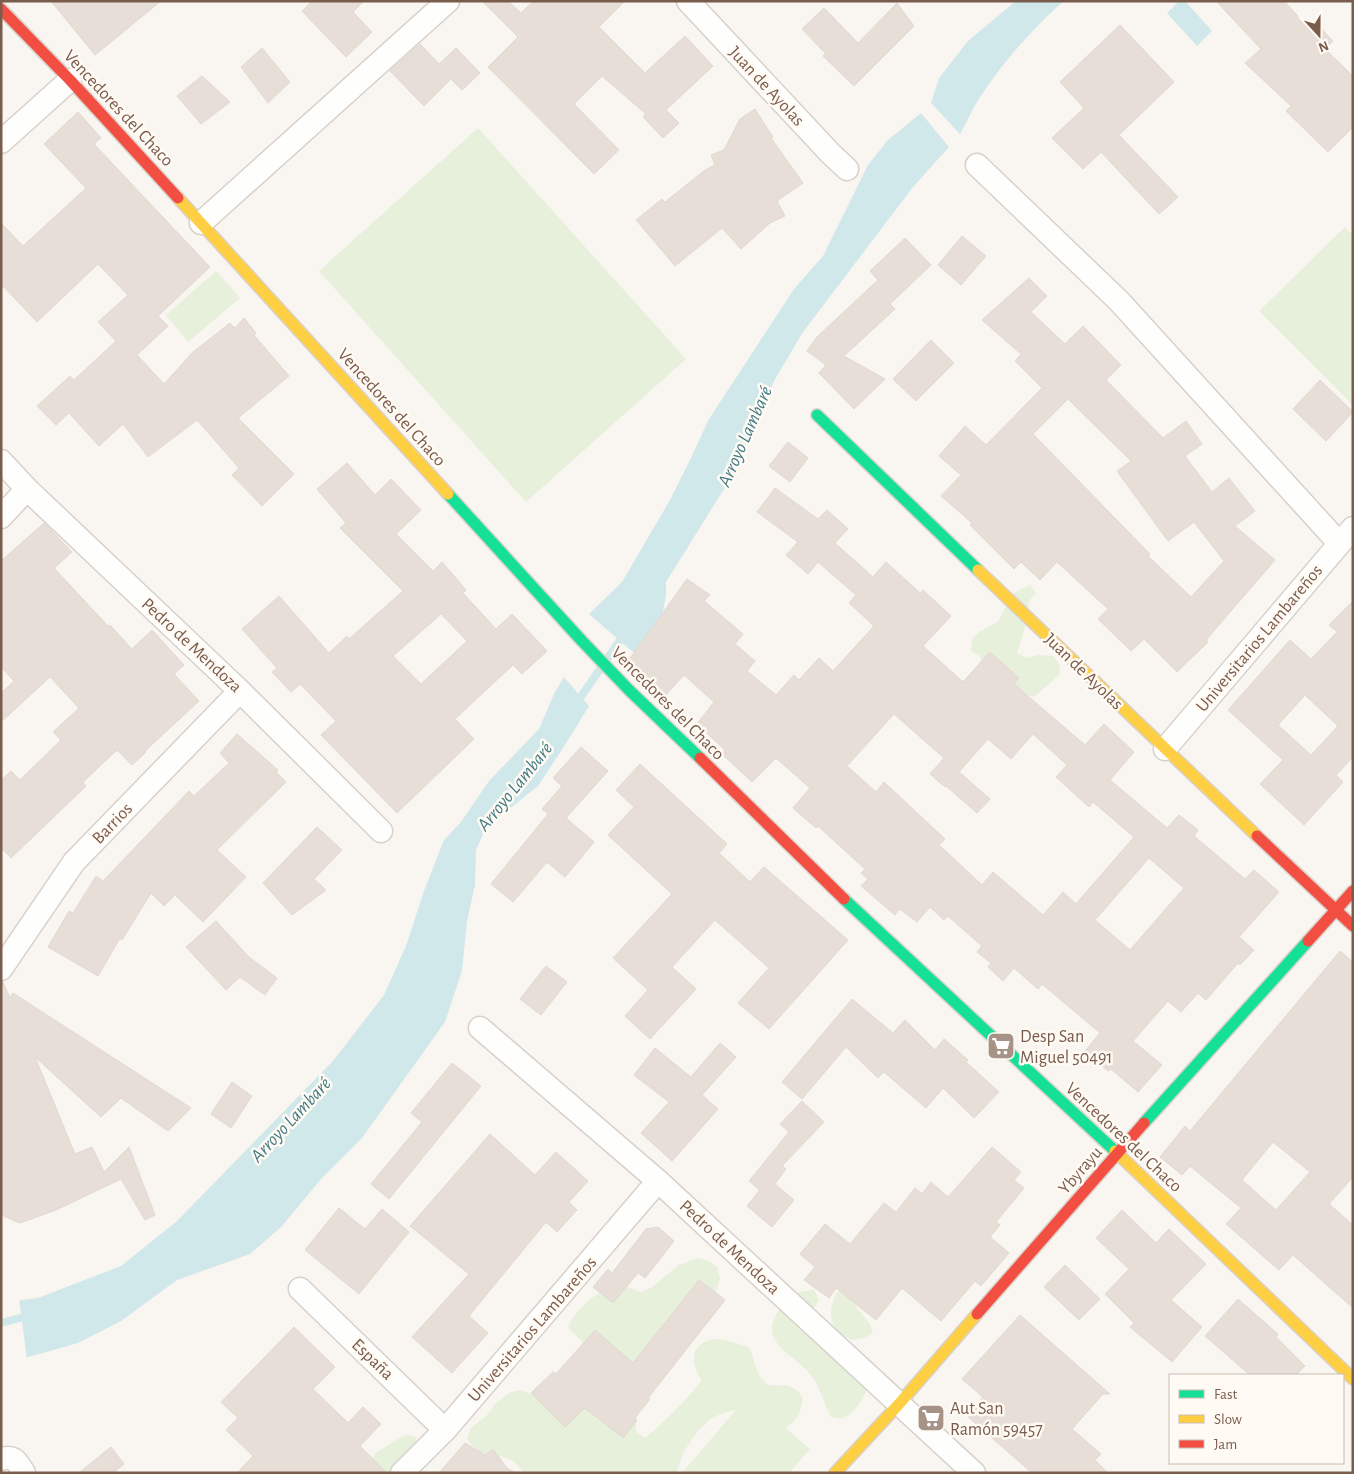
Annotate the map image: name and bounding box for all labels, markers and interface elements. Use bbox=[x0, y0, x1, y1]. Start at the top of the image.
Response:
north arrow bbox=[1294, 10, 1344, 60]
text: N bbox=[1316, 38, 1330, 54]
street label: Juan de Ayolas bbox=[725, 43, 807, 130]
street label: Vencedores del Chaco bbox=[60, 47, 177, 170]
street label: Vencedores del Chaco bbox=[334, 345, 449, 470]
water label: Arroyo Lambaré bbox=[714, 384, 776, 491]
street label: Universitarios Lambareños bbox=[1193, 562, 1326, 716]
street label: Pedro de Mendoza bbox=[138, 595, 245, 696]
street label: Juan de Ayolas bbox=[1041, 630, 1126, 713]
street label: Vencedores del Chaco bbox=[607, 644, 727, 764]
water label: Arroyo Lambaré bbox=[473, 739, 556, 836]
street label: Barrios bbox=[89, 800, 136, 848]
place label: Desp San Miguel 50491 bbox=[1020, 1028, 1113, 1067]
supermarket icon: Desp San Miguel 50491 bbox=[986, 1031, 1016, 1061]
water label: Arroyo Lambaré bbox=[247, 1074, 335, 1167]
street label: Vencedores del Chaco bbox=[1062, 1079, 1185, 1196]
street label: Ybyrayu bbox=[1055, 1143, 1106, 1198]
street label: Pedro de Mendoza bbox=[676, 1197, 783, 1298]
street label: Universitarios Lambareños bbox=[465, 1254, 601, 1406]
street label: España bbox=[348, 1336, 397, 1384]
legend bbox=[1169, 1374, 1344, 1464]
text: Fast bbox=[1214, 1387, 1238, 1402]
place label: Aut San Ramón 59457 bbox=[950, 1400, 1043, 1439]
supermarket icon: Aut San Ramón 59457 bbox=[916, 1403, 946, 1433]
text: Slow bbox=[1214, 1412, 1242, 1427]
text: Jam bbox=[1214, 1437, 1237, 1452]

